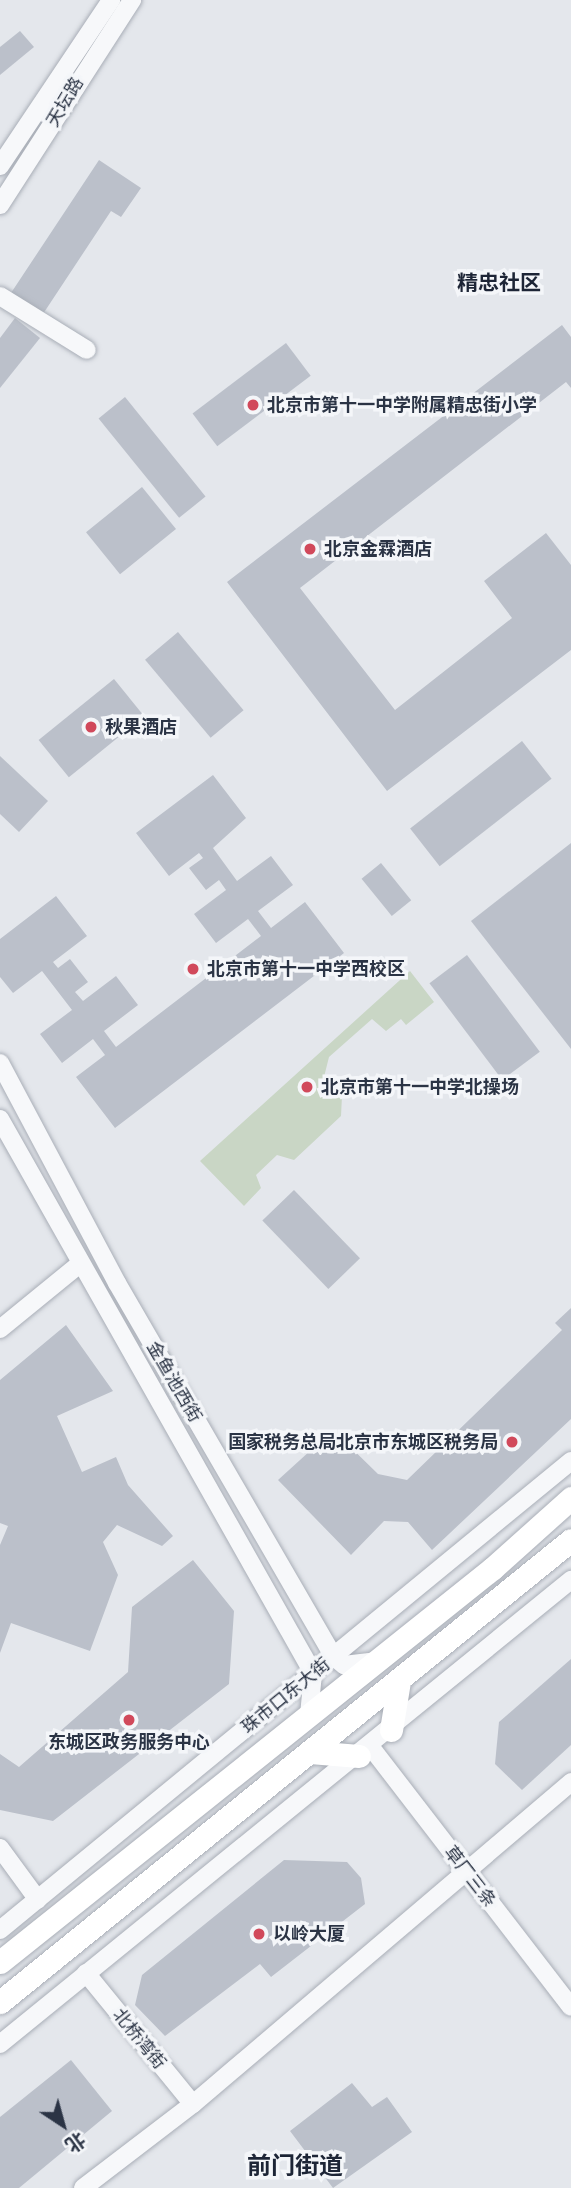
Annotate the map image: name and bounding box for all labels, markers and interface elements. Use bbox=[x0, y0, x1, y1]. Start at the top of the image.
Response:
street label: 天坛路 bbox=[42, 73, 88, 131]
district label: 精忠社区 bbox=[457, 270, 541, 296]
place label: 北京市第十一中学附属精忠街小学 bbox=[267, 394, 537, 416]
marker: 北京市第十一中学附属精忠街小学 bbox=[245, 397, 261, 413]
place label: 北京金霖酒店 bbox=[324, 538, 432, 560]
marker: 北京金霖酒店 bbox=[302, 541, 318, 557]
place label: 秋果酒店 bbox=[105, 716, 177, 738]
marker: 秋果酒店 bbox=[83, 719, 99, 735]
place label: 北京市第十一中学西校区 bbox=[207, 958, 405, 980]
marker: 北京市第十一中学西校区 bbox=[185, 961, 201, 977]
place label: 北京市第十一中学北操场 bbox=[321, 1076, 519, 1098]
marker: 北京市第十一中学北操场 bbox=[299, 1079, 315, 1095]
street label: 金鱼池西街 bbox=[142, 1338, 206, 1426]
place label: 国家税务总局北京市东城区税务局 bbox=[228, 1431, 498, 1453]
marker: 国家税务总局北京市东城区税务局 bbox=[504, 1434, 520, 1450]
street label: 珠市口东大街 bbox=[237, 1654, 335, 1738]
marker: 东城区政务服务中心 bbox=[121, 1712, 137, 1728]
place label: 东城区政务服务中心 bbox=[48, 1731, 210, 1753]
street label: 草厂三条 bbox=[439, 1842, 501, 1912]
place label: 以岭大厦 bbox=[273, 1923, 345, 1945]
marker: 以岭大厦 bbox=[251, 1926, 267, 1942]
street label: 北桥湾街 bbox=[108, 2004, 170, 2074]
north arrow bbox=[28, 2090, 98, 2160]
text: 北 bbox=[61, 2127, 90, 2157]
district label: 前门街道 bbox=[247, 2152, 343, 2180]

